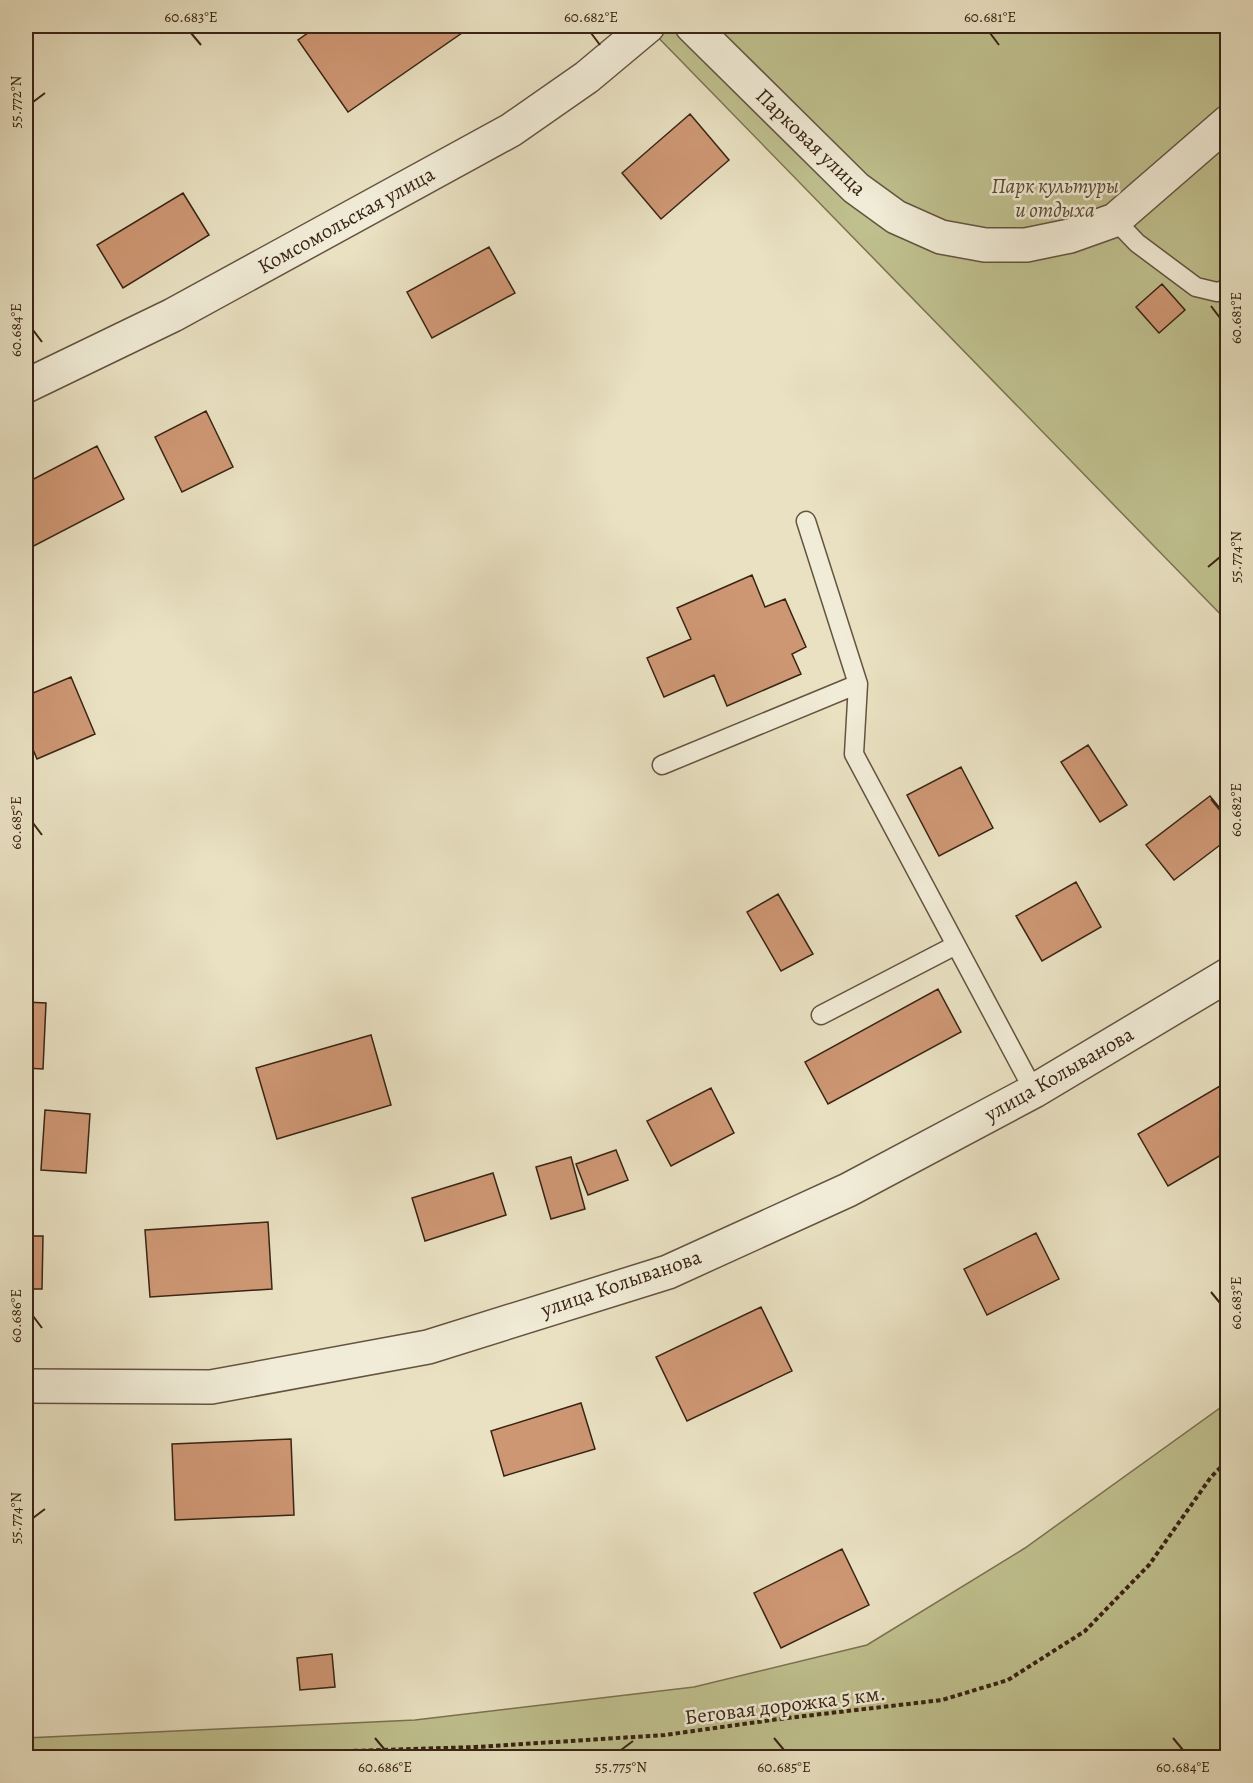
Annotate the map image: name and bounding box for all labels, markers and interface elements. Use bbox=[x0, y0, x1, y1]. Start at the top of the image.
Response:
text: 60.683°E bbox=[164, 7, 218, 27]
text: 60.682°E bbox=[564, 7, 618, 27]
text: 60.681°E bbox=[964, 7, 1016, 27]
text: 55.772°N bbox=[6, 76, 26, 128]
street label: Парковая улица bbox=[750, 82, 873, 202]
street label: Комсомольская улица bbox=[252, 160, 440, 280]
park label: Парк культуры и отдыха bbox=[991, 172, 1119, 224]
text: 60.681°E bbox=[1226, 292, 1246, 344]
text: 60.684°E bbox=[6, 303, 26, 357]
text: 55.774°N bbox=[1226, 531, 1246, 583]
text: 60.682°E bbox=[1226, 783, 1246, 837]
text: 60.685°E bbox=[6, 796, 26, 850]
street label: улица Колыванова bbox=[978, 1020, 1139, 1129]
street label: улица Колыванова bbox=[536, 1242, 705, 1324]
text: 60.683°E bbox=[1226, 1276, 1246, 1330]
text: 60.686°E bbox=[6, 1289, 26, 1343]
text: 55.774°N bbox=[6, 1492, 26, 1544]
street label: Беговая дорожка 5 км. bbox=[683, 1679, 887, 1731]
text: 60.686°E bbox=[358, 1757, 412, 1777]
text: 55.775°N bbox=[595, 1757, 647, 1777]
text: 60.685°E bbox=[757, 1757, 811, 1777]
text: 60.684°E bbox=[1156, 1757, 1210, 1777]

